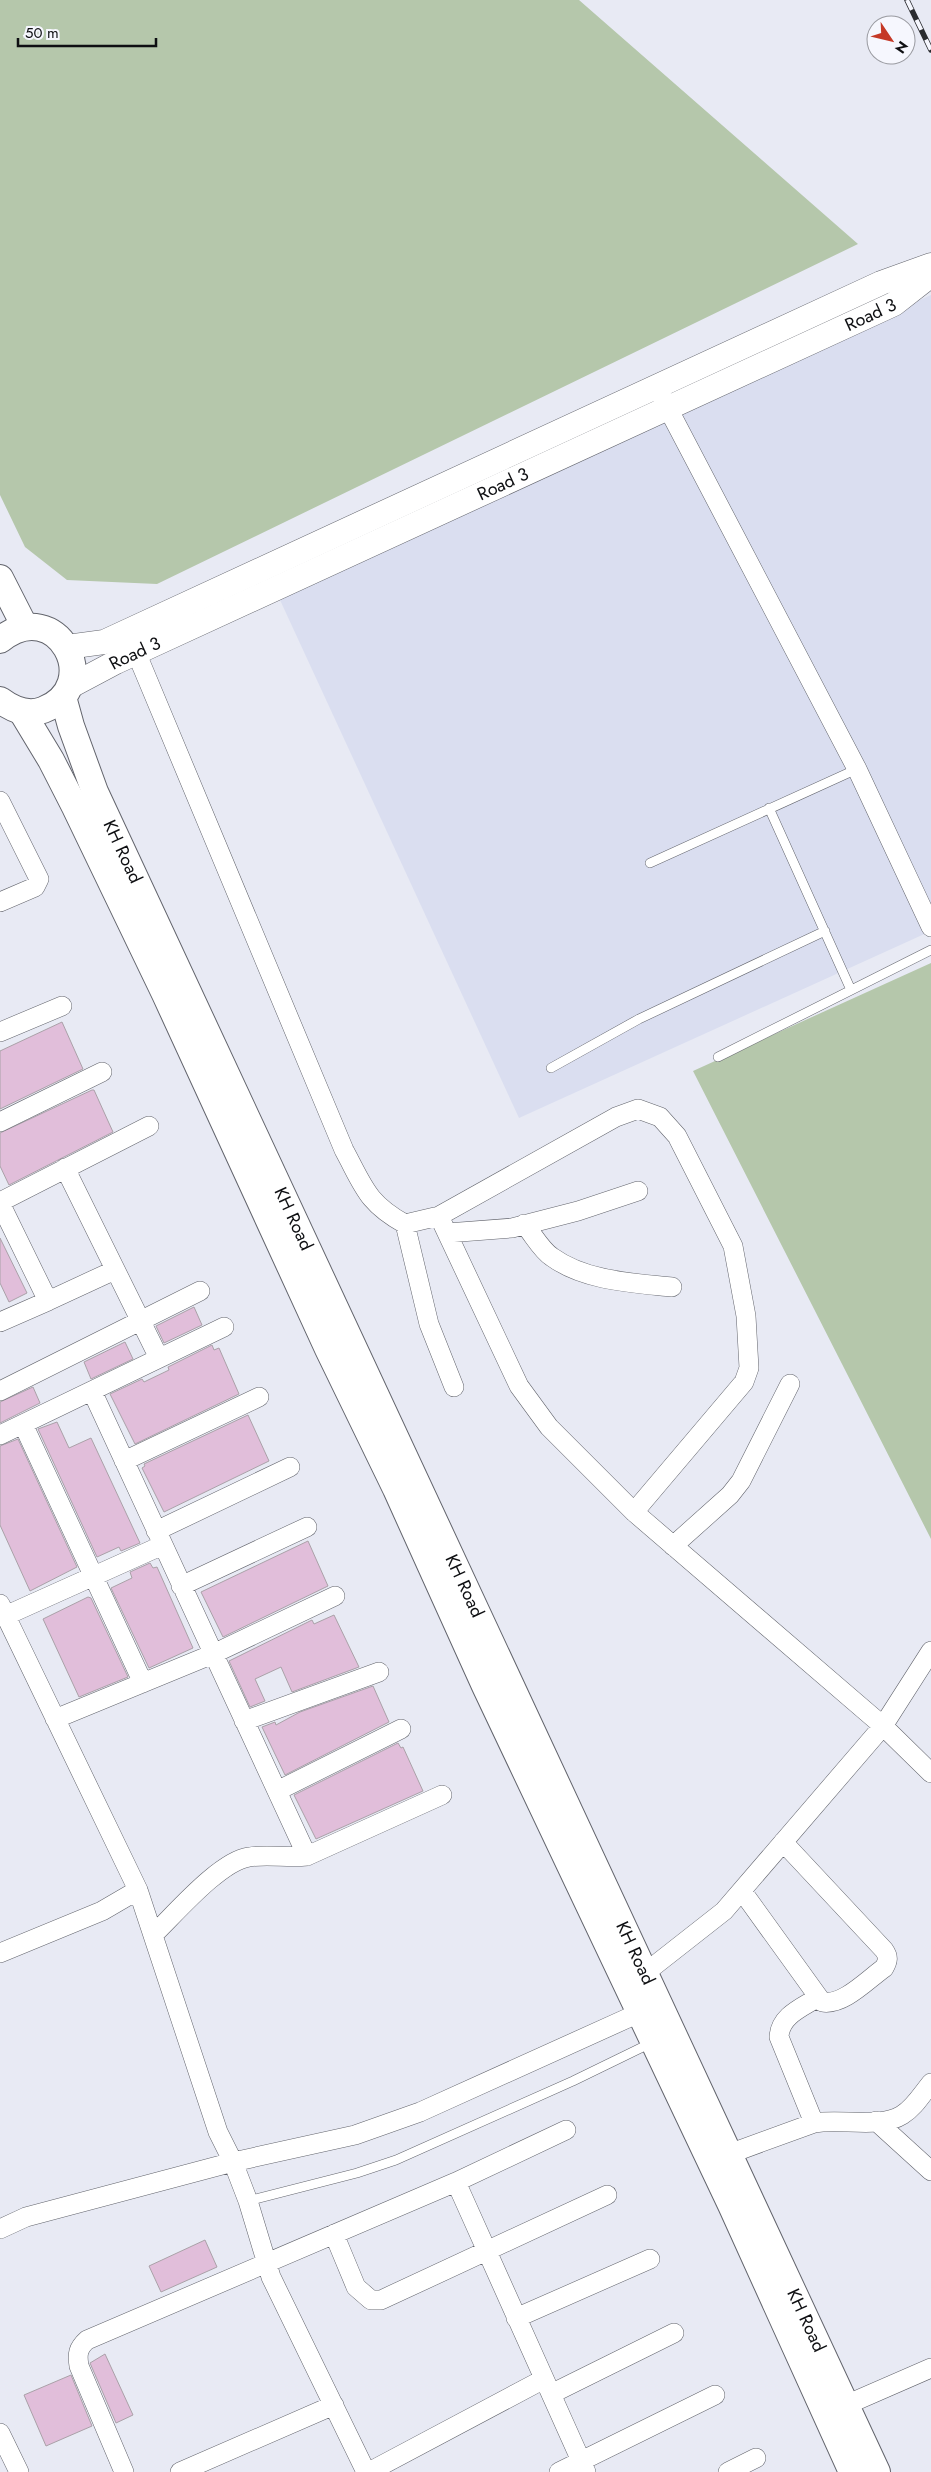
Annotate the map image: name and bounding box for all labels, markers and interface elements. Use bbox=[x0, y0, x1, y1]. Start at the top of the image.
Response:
scale bar bbox=[18, 15, 155, 47]
north arrow bbox=[866, 15, 916, 65]
text: 50 m bbox=[25, 22, 59, 44]
text: N bbox=[890, 37, 913, 58]
street label: Road 3 bbox=[841, 292, 901, 338]
street label: Road 3 bbox=[473, 461, 533, 507]
street label: Road 3 bbox=[104, 630, 165, 676]
street label: KH Road bbox=[97, 816, 149, 888]
street label: KH Road bbox=[268, 1183, 320, 1255]
street label: KH Road bbox=[439, 1550, 491, 1622]
street label: KH Road bbox=[609, 1917, 661, 1989]
street label: KH Road bbox=[780, 2284, 832, 2356]

